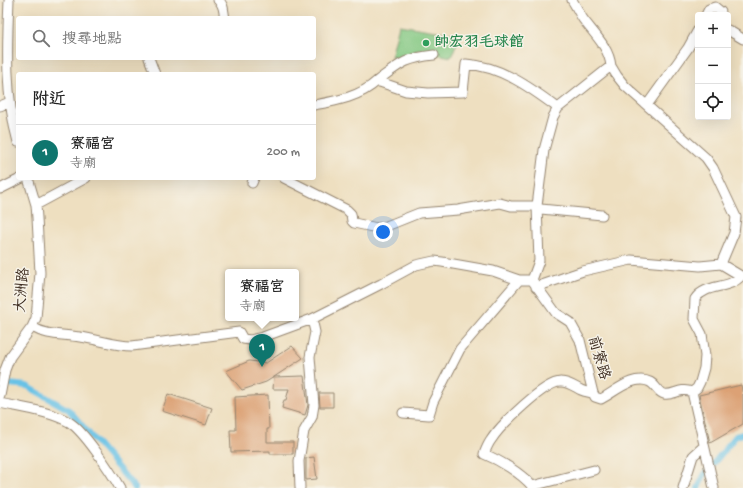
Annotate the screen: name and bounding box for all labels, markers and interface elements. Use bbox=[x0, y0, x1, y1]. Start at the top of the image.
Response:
map controls bbox=[695, 12, 731, 120]
button: + bbox=[695, 12, 731, 48]
search box bbox=[16, 16, 316, 60]
icon: search bbox=[30, 27, 52, 49]
text: 搜尋地點 bbox=[62, 31, 122, 49]
place label: 帥宏羽毛球館 bbox=[434, 34, 524, 52]
marker: 帥宏羽毛球館 bbox=[421, 38, 431, 48]
button: − bbox=[695, 48, 731, 84]
button: locate bbox=[695, 84, 731, 120]
text: 附近 bbox=[32, 91, 66, 111]
text: 寮福宮 bbox=[70, 136, 115, 154]
text: 1 bbox=[42, 145, 48, 160]
text: 200 m bbox=[267, 145, 300, 160]
text: 寺廟 bbox=[70, 157, 96, 172]
your location bbox=[373, 222, 393, 242]
street label: 大洲路 bbox=[12, 267, 34, 313]
popup bbox=[225, 269, 299, 321]
text: 寮福宮 bbox=[239, 279, 285, 297]
text: 寺廟 bbox=[239, 300, 266, 315]
pin: 1 bbox=[249, 334, 275, 367]
street label: 前寮路 bbox=[583, 334, 613, 382]

